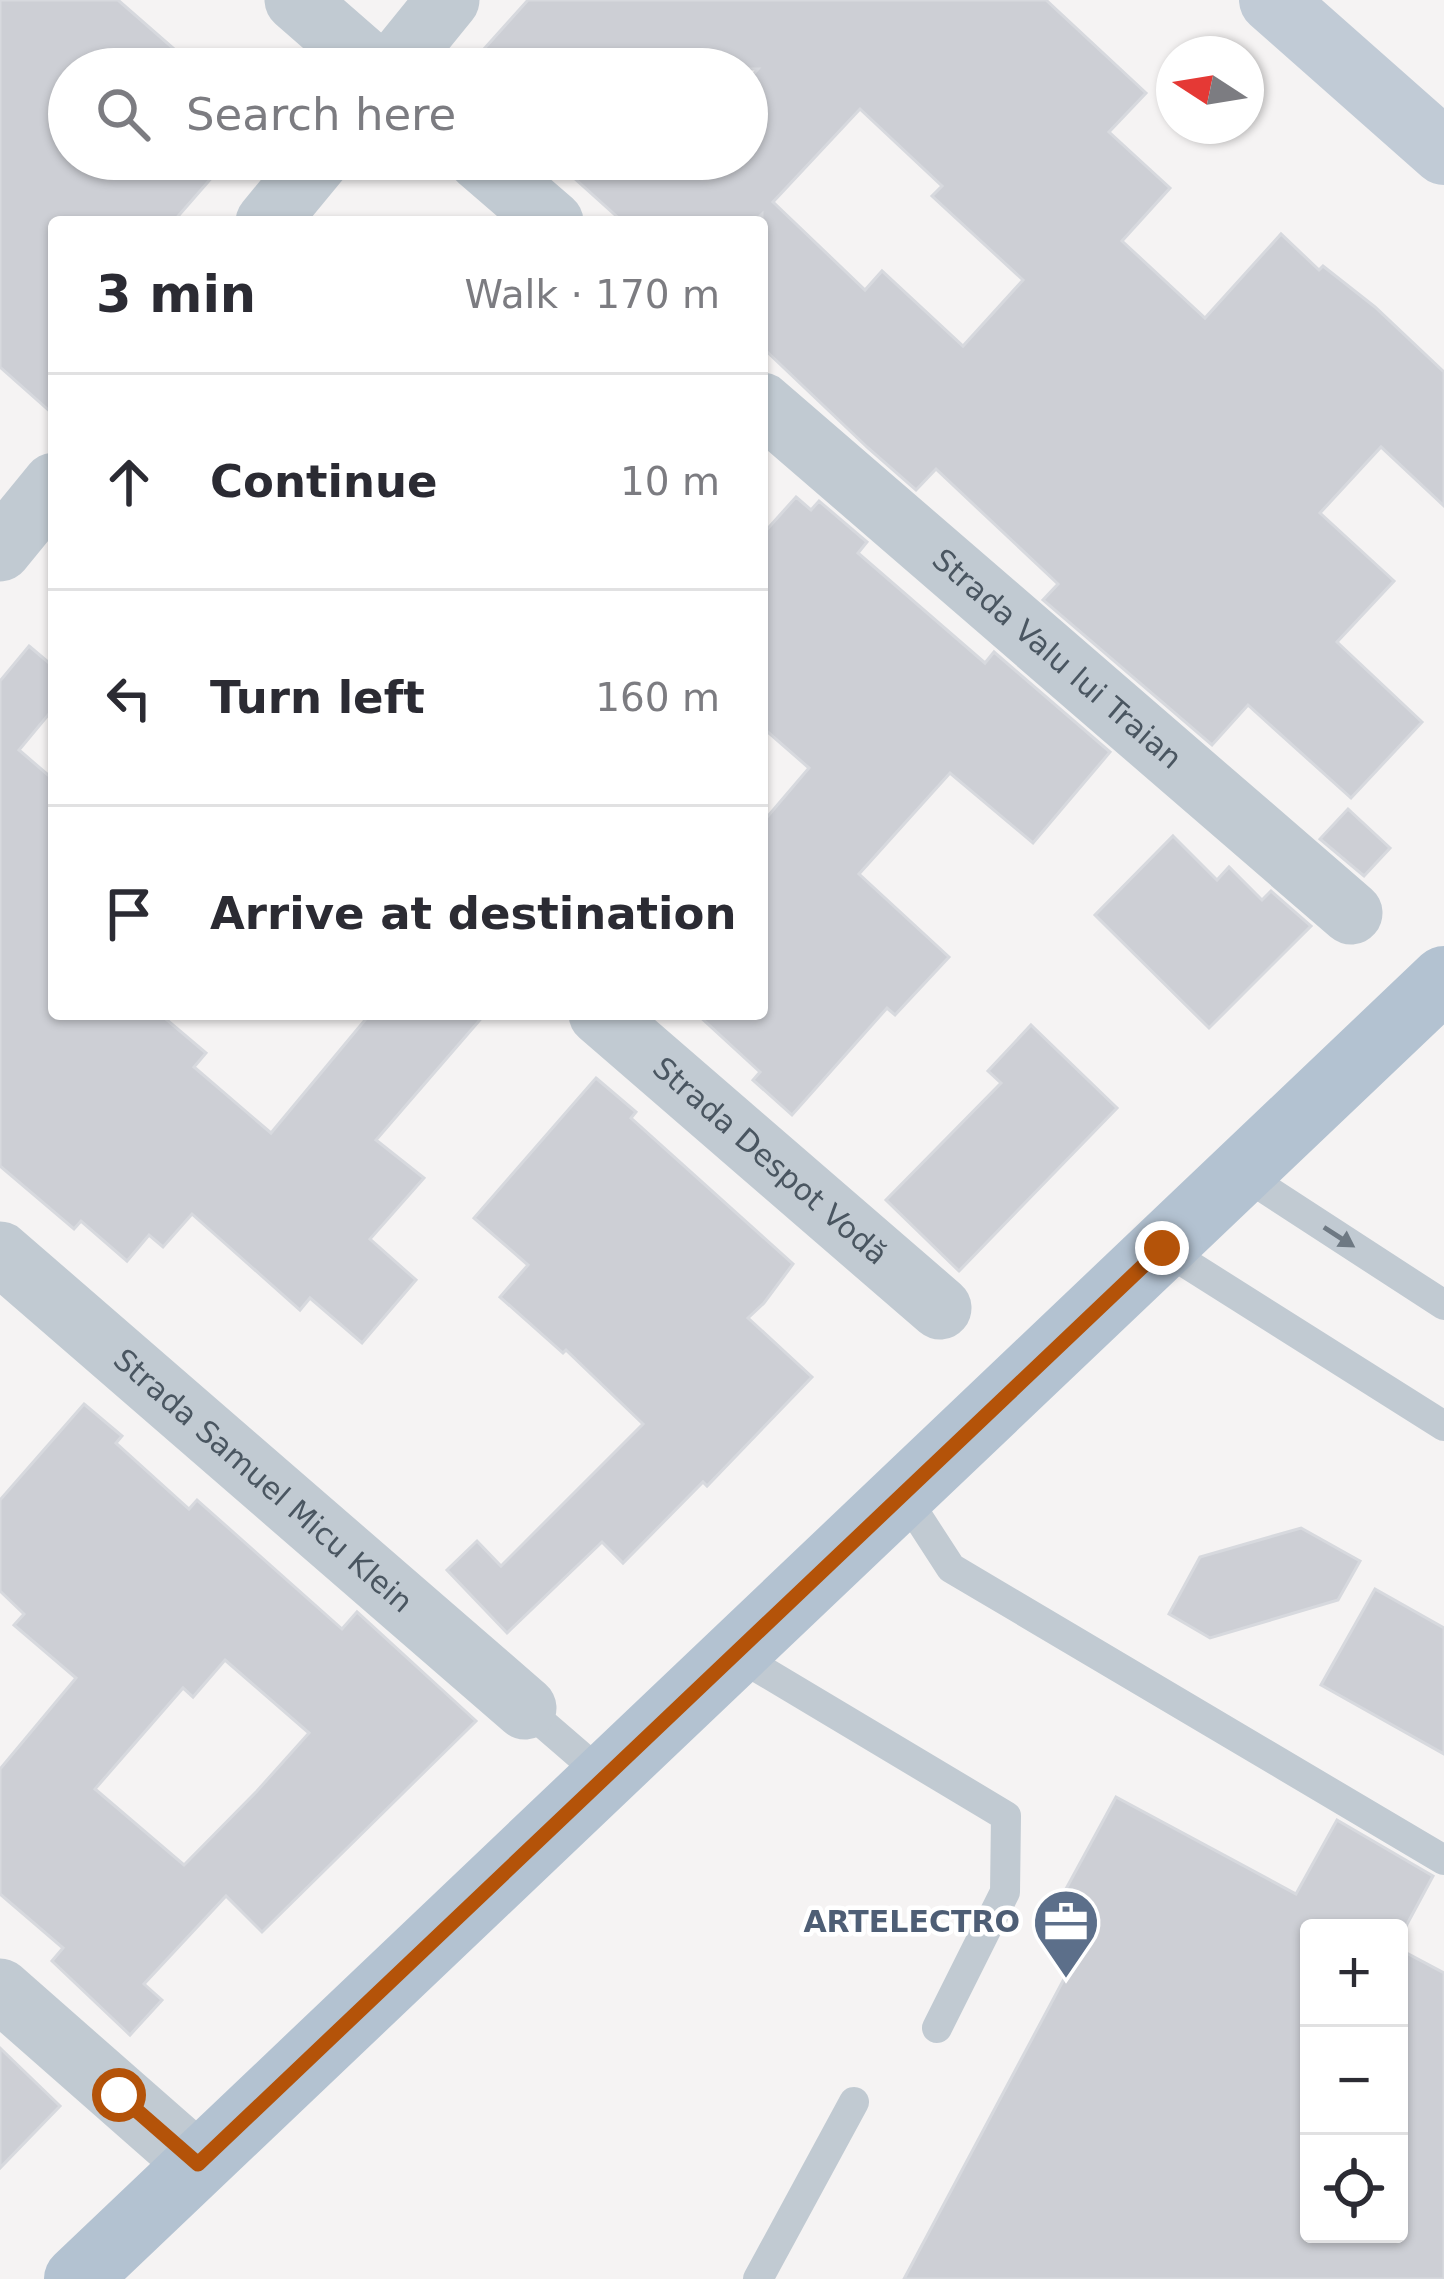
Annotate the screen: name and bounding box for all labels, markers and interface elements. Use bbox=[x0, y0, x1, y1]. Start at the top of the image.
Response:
north arrow bbox=[1156, 36, 1264, 144]
search box bbox=[48, 48, 768, 180]
icon: search bbox=[90, 81, 156, 147]
text: Search here bbox=[186, 88, 456, 141]
text: 3 min bbox=[96, 265, 256, 324]
text: Walk · 170 m bbox=[465, 272, 720, 317]
icon: ahead bbox=[96, 449, 162, 515]
text: Continue bbox=[210, 455, 438, 508]
text: 10 m bbox=[620, 459, 720, 504]
street label: Strada Valu lui Traian bbox=[926, 542, 1189, 776]
icon: left bbox=[96, 665, 162, 731]
text: Turn left bbox=[210, 671, 425, 724]
text: 160 m bbox=[595, 675, 720, 720]
icon: arrive bbox=[96, 881, 162, 947]
text: Arrive at destination bbox=[210, 887, 736, 940]
street label: Strada Despot Vodă bbox=[646, 1050, 895, 1272]
route end bbox=[1135, 1221, 1189, 1275]
one-way arrow bbox=[1322, 1225, 1355, 1247]
street label: Strada Samuel Micu Klein bbox=[107, 1342, 420, 1619]
office icon: ARTELECTRO bbox=[1031, 1887, 1101, 1981]
place label: ARTELECTRO bbox=[803, 1904, 1020, 1939]
map controls bbox=[1300, 1919, 1408, 2243]
button: + bbox=[1300, 1919, 1408, 2027]
button: − bbox=[1300, 2027, 1408, 2135]
route start bbox=[92, 2068, 146, 2122]
button: locate bbox=[1300, 2135, 1408, 2243]

